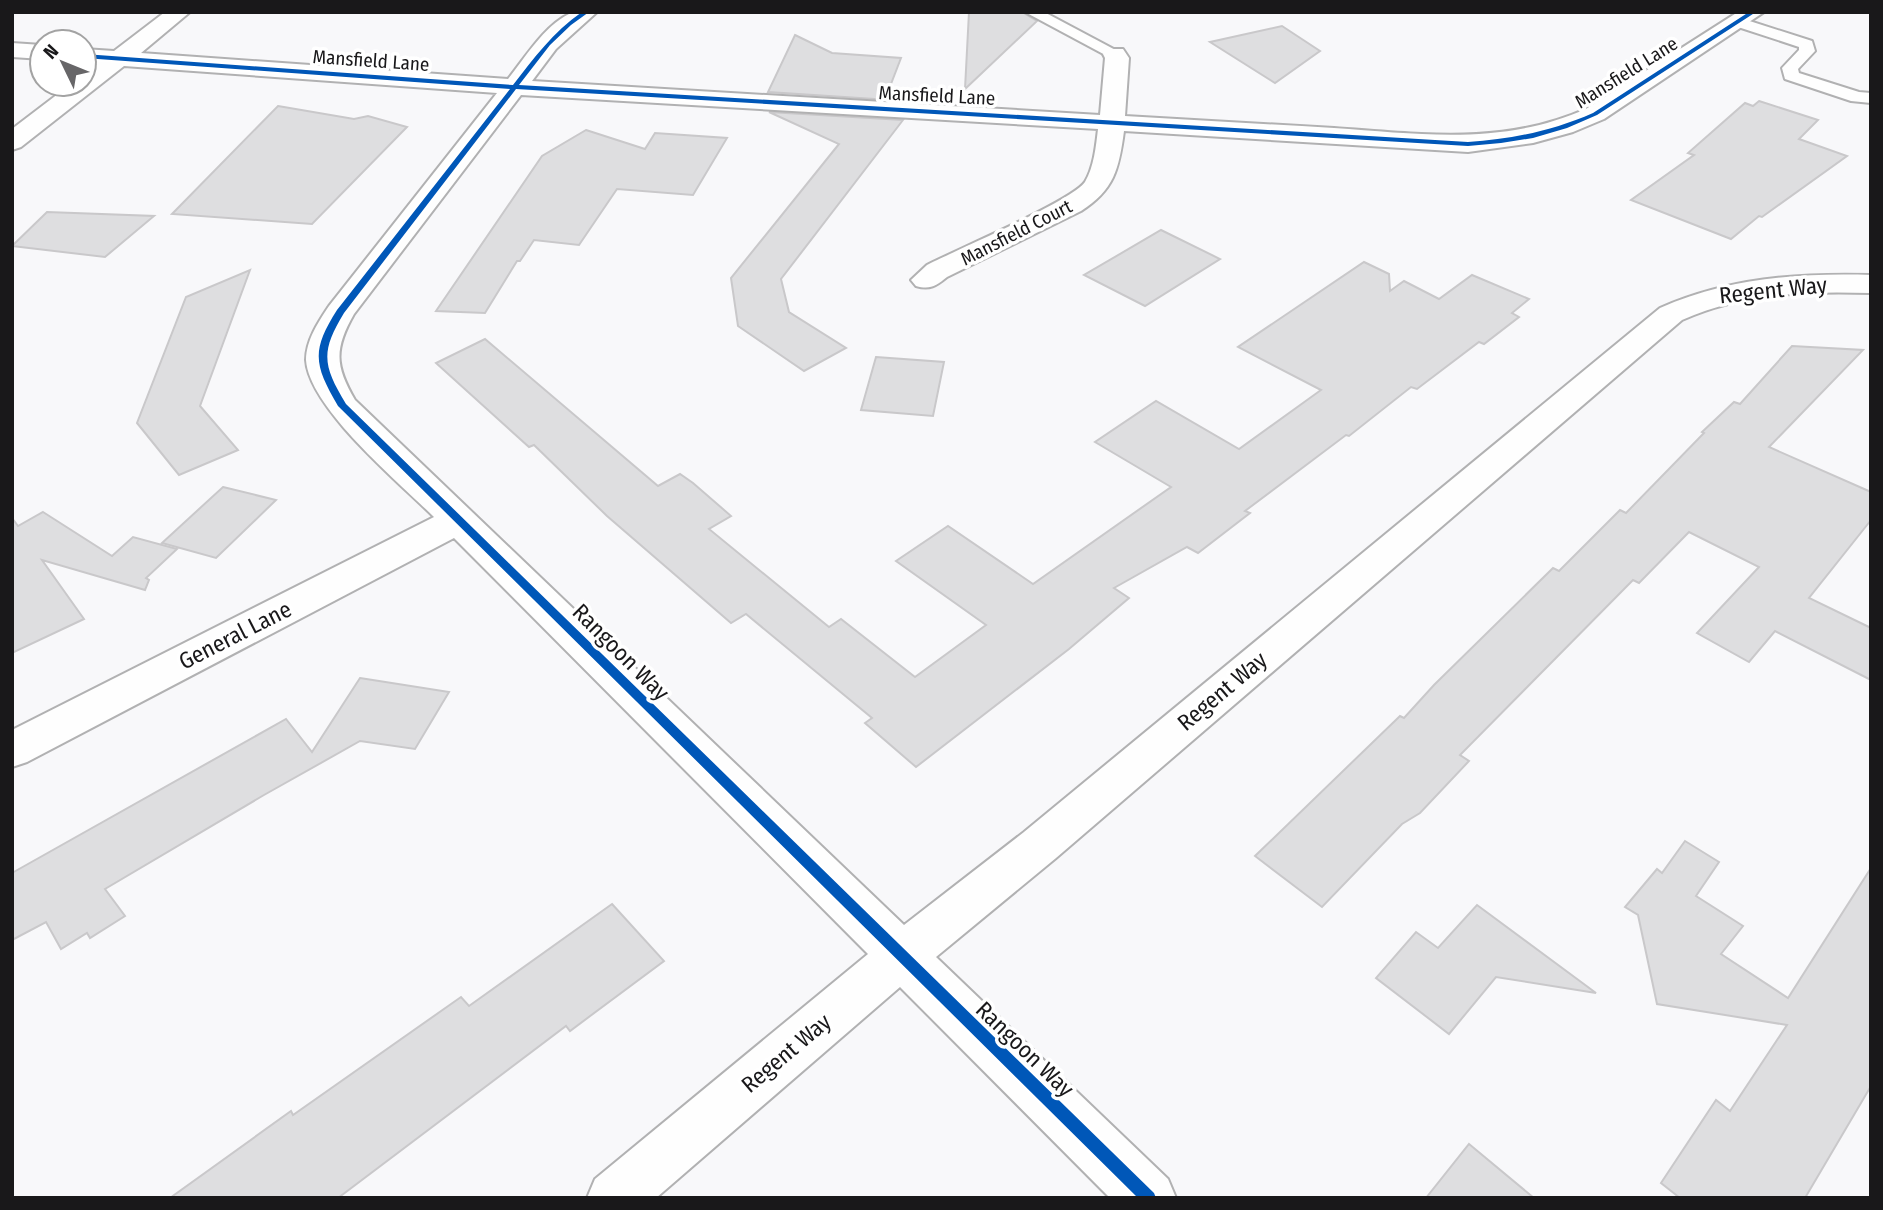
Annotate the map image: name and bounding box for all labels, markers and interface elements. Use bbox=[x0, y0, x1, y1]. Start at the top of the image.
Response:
north arrow bbox=[28, 28, 98, 98]
street label: Mansfield Lane bbox=[1571, 32, 1682, 113]
text: N bbox=[39, 40, 63, 64]
street label: Mansfield Lane bbox=[312, 45, 430, 76]
street label: Mansfield Lane bbox=[878, 81, 996, 110]
street label: Mansfield Court bbox=[957, 194, 1076, 270]
street label: Regent Way bbox=[1718, 270, 1829, 310]
street label: General Lane bbox=[174, 595, 296, 675]
street label: Rangoon Way bbox=[567, 598, 676, 707]
street label: Regent Way bbox=[1172, 645, 1273, 736]
street label: Rangoon Way bbox=[970, 995, 1080, 1103]
street label: Regent Way bbox=[736, 1007, 837, 1098]

